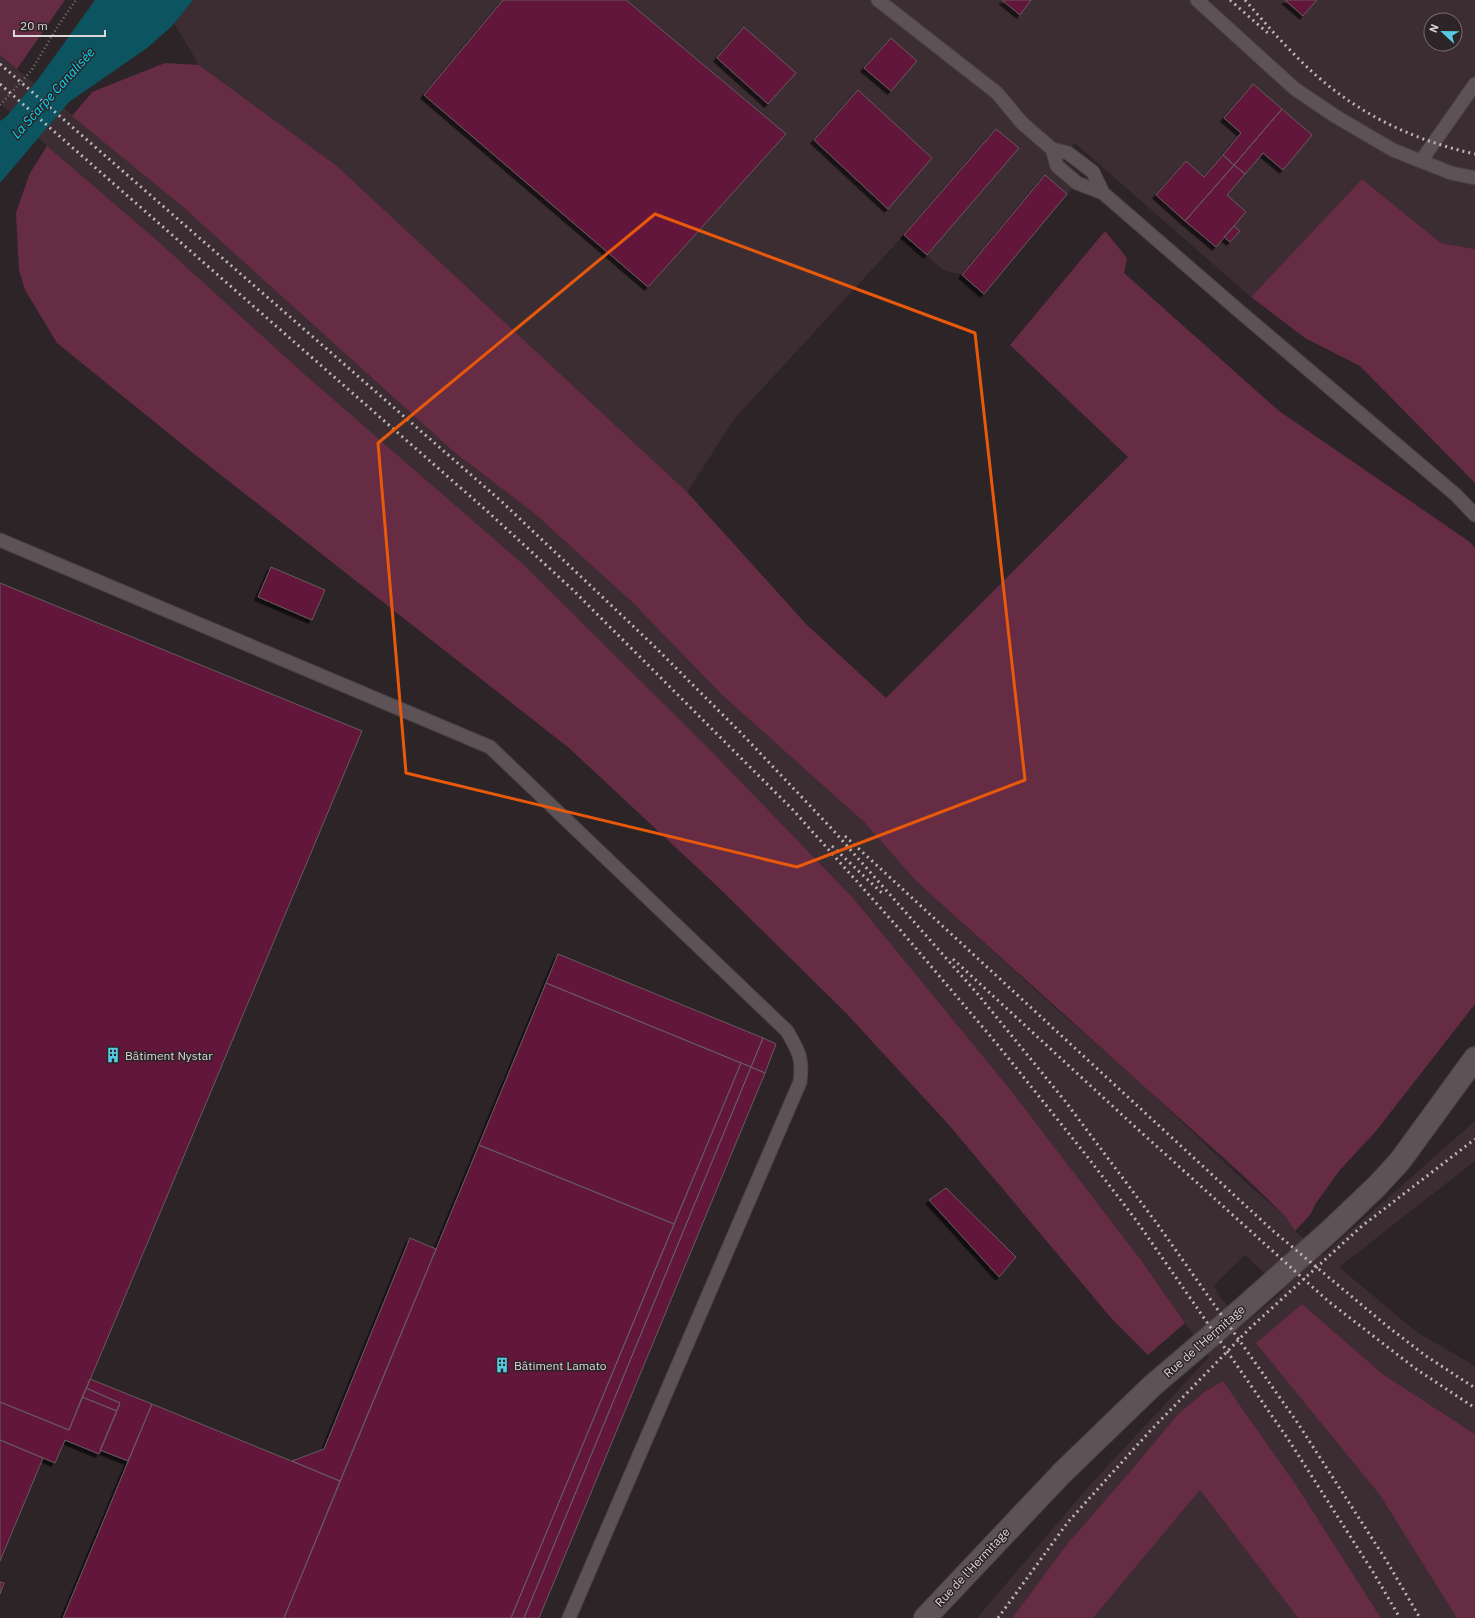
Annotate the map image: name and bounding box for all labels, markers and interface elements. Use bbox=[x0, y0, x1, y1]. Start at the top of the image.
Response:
scale bar bbox=[14, 12, 105, 38]
north arrow bbox=[1423, 12, 1463, 52]
text: 20 m bbox=[20, 18, 48, 33]
text: N bbox=[1426, 22, 1442, 35]
water label: La Scarpe Canalisée bbox=[8, 44, 99, 142]
building icon: Bâtiment Nystar bbox=[104, 1046, 122, 1064]
place label: Bâtiment Nystar bbox=[125, 1048, 213, 1063]
street label: Rue de l'Hermitage bbox=[1160, 1301, 1248, 1380]
building icon: Bâtiment Lamato bbox=[493, 1356, 511, 1374]
place label: Bâtiment Lamato bbox=[514, 1358, 607, 1373]
street label: Rue de l'Hermitage bbox=[931, 1524, 1013, 1610]

